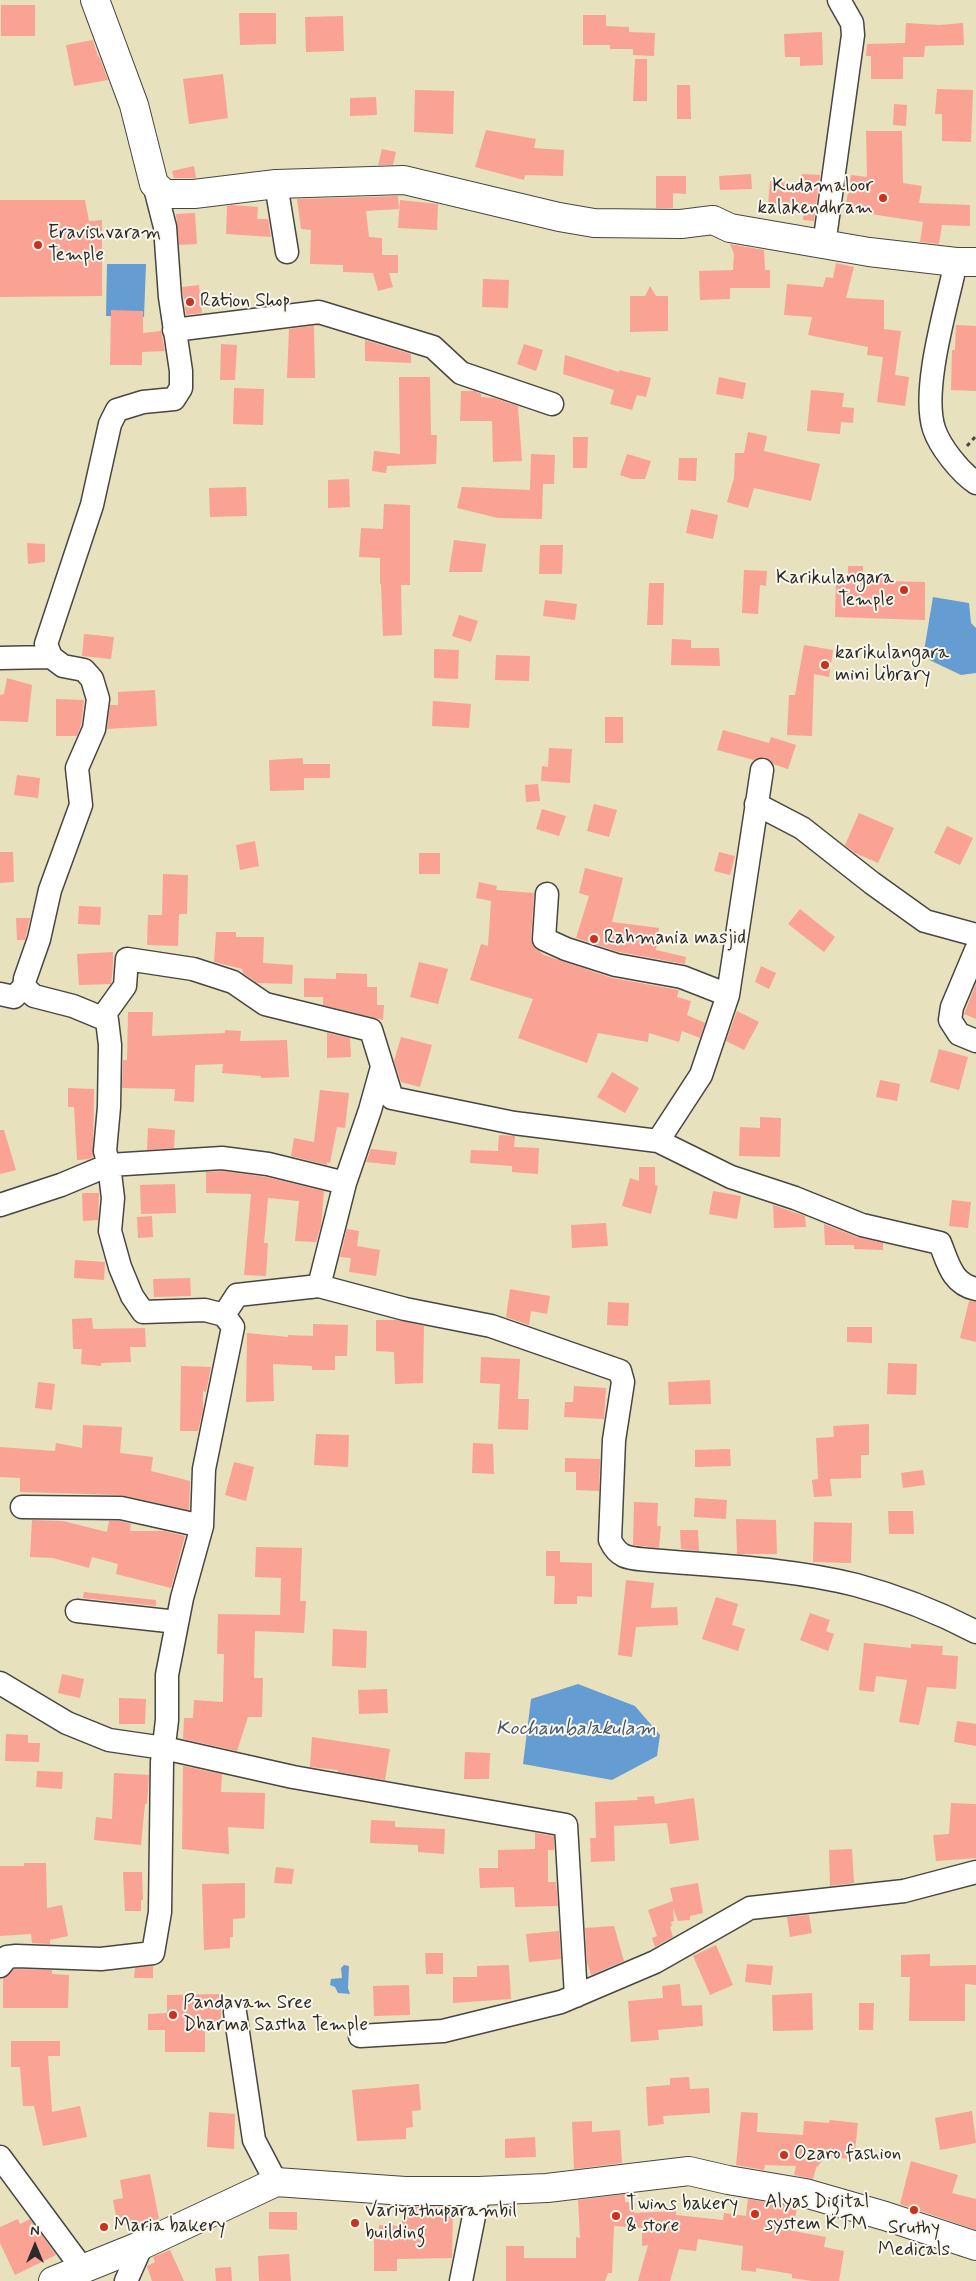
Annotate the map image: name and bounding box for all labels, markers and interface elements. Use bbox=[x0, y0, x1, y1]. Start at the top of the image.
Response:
place label: Kudamaloor kalakendhram bbox=[758, 176, 873, 220]
marker: Kudamaloor kalakendhram bbox=[877, 192, 889, 204]
place label: Eravishvaram Temple bbox=[48, 223, 161, 267]
marker: Eravishvaram Temple bbox=[32, 239, 44, 251]
place label: Ration Shop bbox=[200, 291, 290, 313]
marker: Ration Shop bbox=[184, 296, 196, 308]
place label: Karikulangara Temple bbox=[776, 568, 894, 612]
marker: Karikulangara Temple bbox=[898, 584, 910, 596]
place label: karikulangara mini library bbox=[835, 643, 949, 687]
marker: karikulangara mini library bbox=[819, 659, 831, 671]
place label: Rahmania masjid bbox=[604, 928, 746, 950]
marker: Rahmania masjid bbox=[588, 933, 600, 945]
water label: Kochambalakulam bbox=[496, 1718, 656, 1742]
place label: Pandavam Sree Dharma Sastha Temple bbox=[183, 1993, 368, 2037]
marker: Pandavam Sree Dharma Sastha Temple bbox=[167, 2009, 179, 2021]
place label: Ozaro fashion bbox=[794, 2144, 901, 2166]
marker: Ozaro fashion bbox=[778, 2149, 790, 2161]
place label: Alyas Digital system KTM bbox=[765, 2192, 869, 2236]
place label: Twins bakery & store bbox=[626, 2194, 738, 2238]
place label: Variyathuparambil building bbox=[365, 2201, 517, 2245]
marker: Sruthy Medicals bbox=[908, 2204, 920, 2216]
marker: Alyas Digital system KTM bbox=[749, 2208, 761, 2220]
marker: Twins bakery & store bbox=[610, 2210, 622, 2222]
place label: Maria bakery bbox=[114, 2216, 226, 2238]
marker: Variyathuparambil building bbox=[349, 2217, 361, 2229]
place label: Sruthy Medicals bbox=[878, 2218, 950, 2262]
north arrow bbox=[10, 2221, 60, 2271]
marker: Maria bakery bbox=[98, 2221, 110, 2233]
text: N bbox=[30, 2222, 40, 2240]

